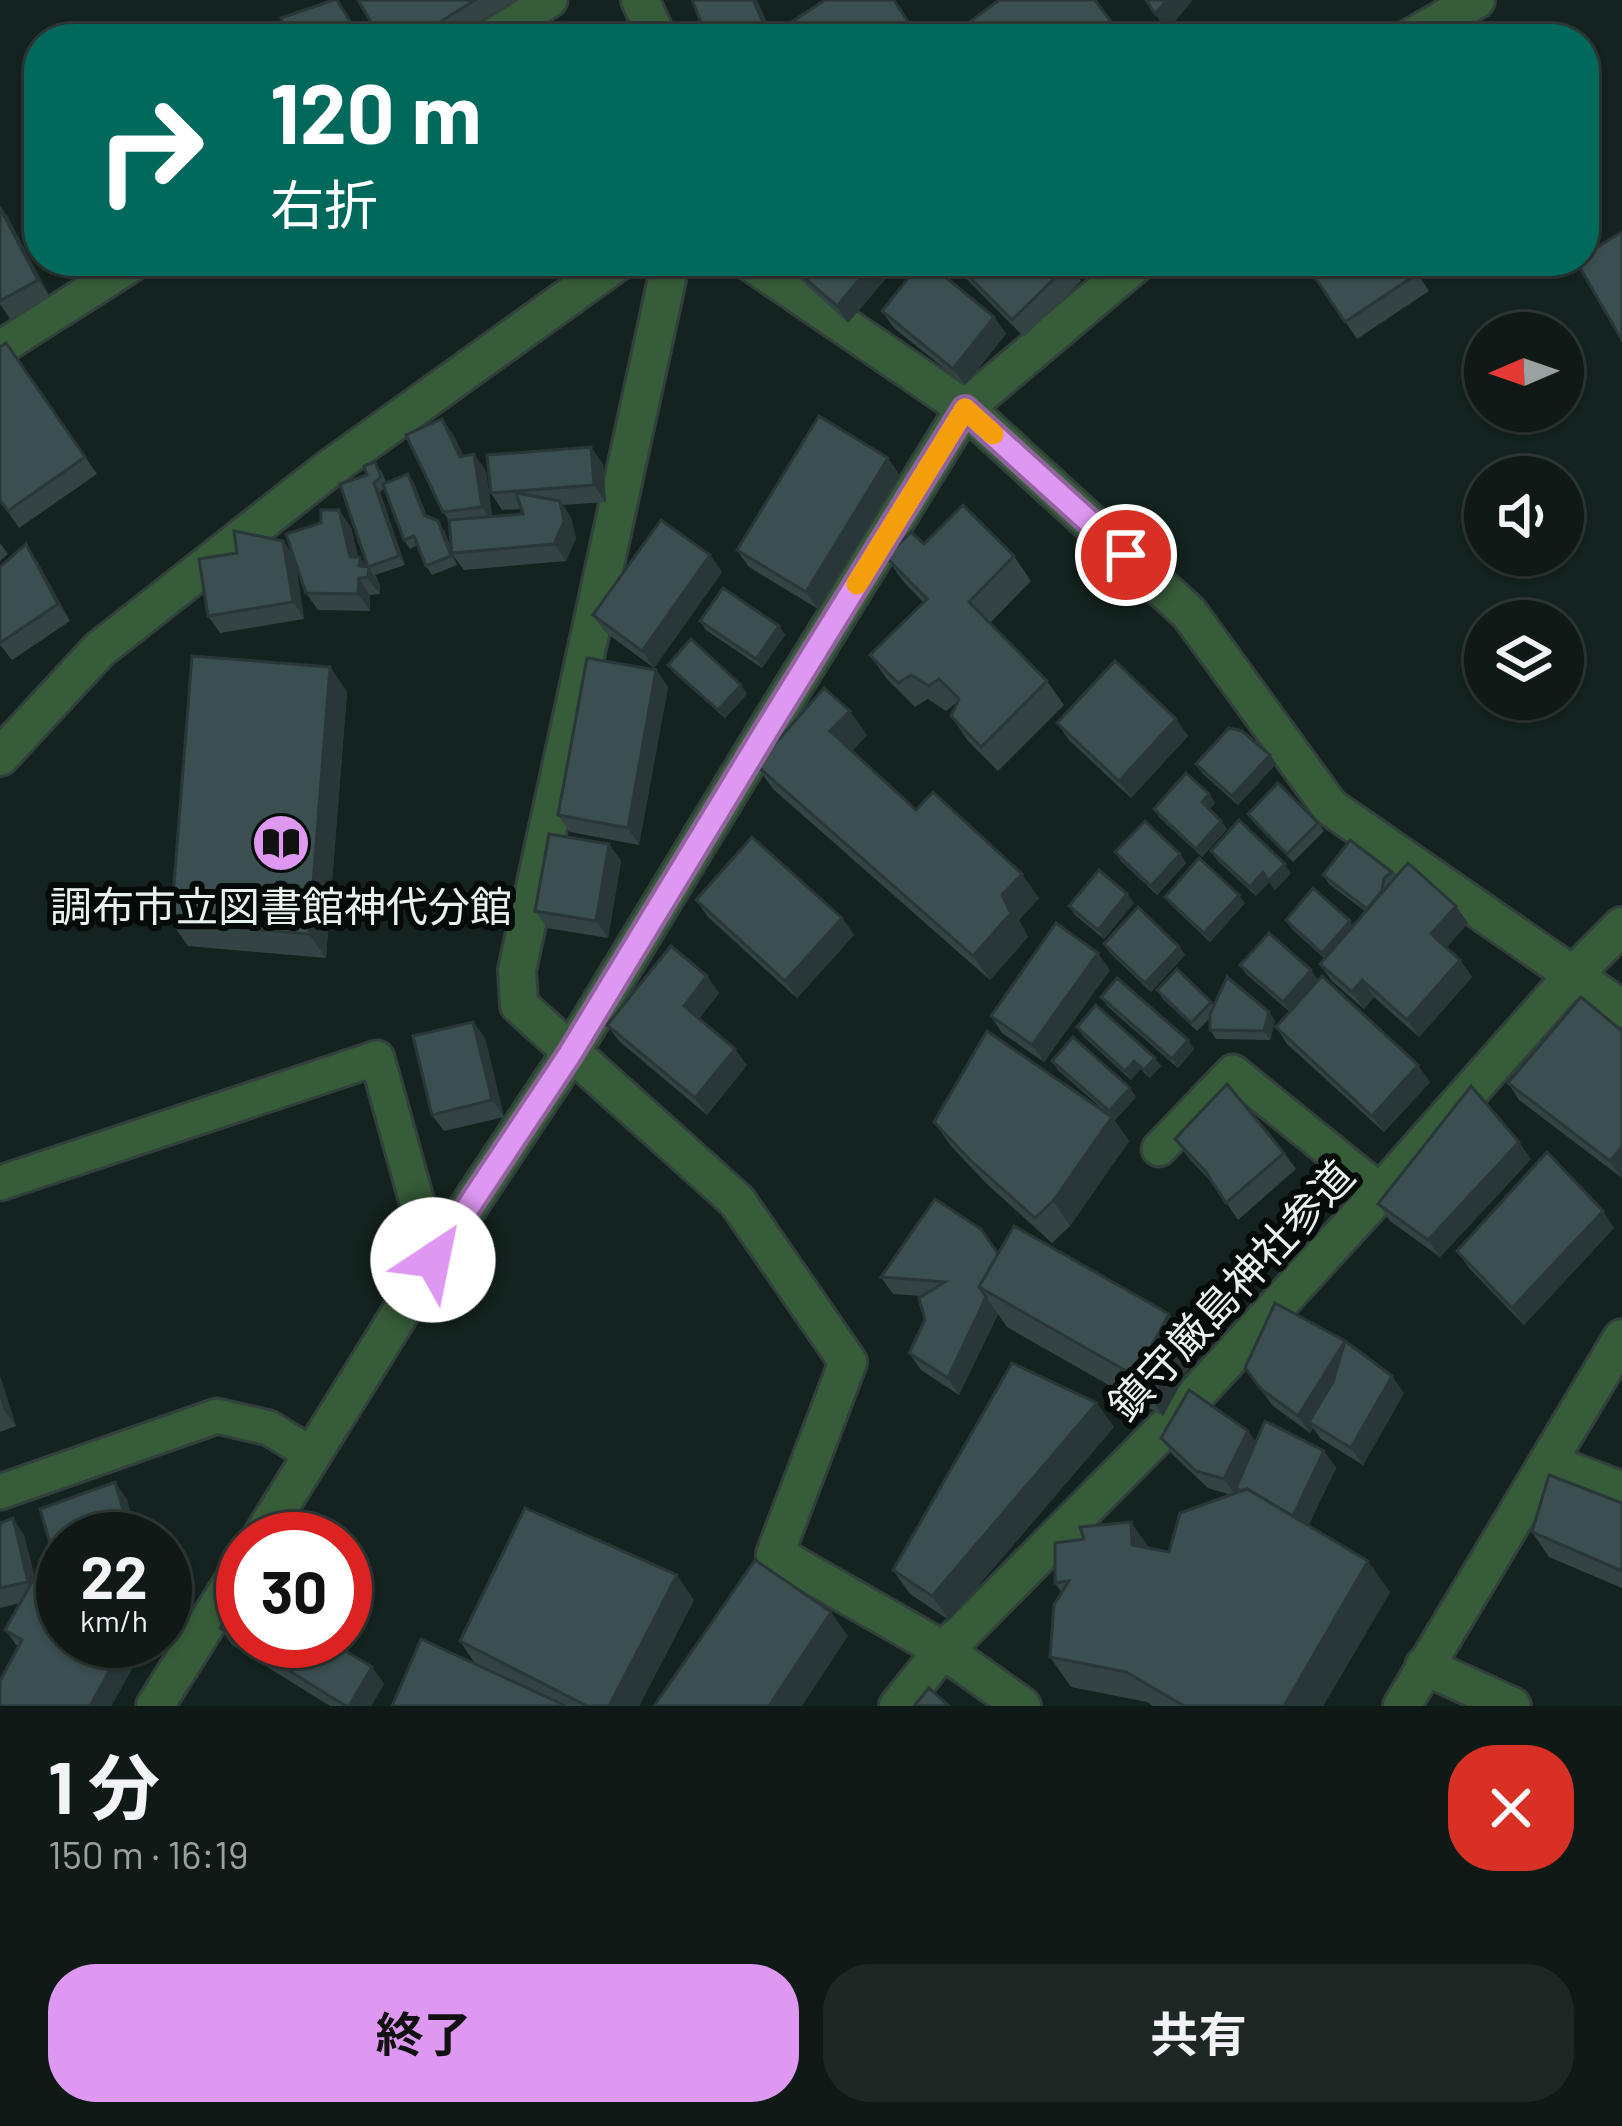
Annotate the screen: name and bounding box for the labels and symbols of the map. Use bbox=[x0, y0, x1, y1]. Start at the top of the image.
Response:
north arrow bbox=[1464, 312, 1584, 432]
pin bbox=[1075, 504, 1177, 606]
library icon: 調布市立図書館神代分館 bbox=[250, 812, 312, 874]
place label: 調布市立図書館神代分館 bbox=[50, 880, 512, 930]
street label: 鎮守厳島神社参道 bbox=[1097, 1149, 1363, 1429]
position arrow bbox=[370, 1197, 496, 1323]
speed limit sign: 30 bbox=[216, 1512, 372, 1668]

